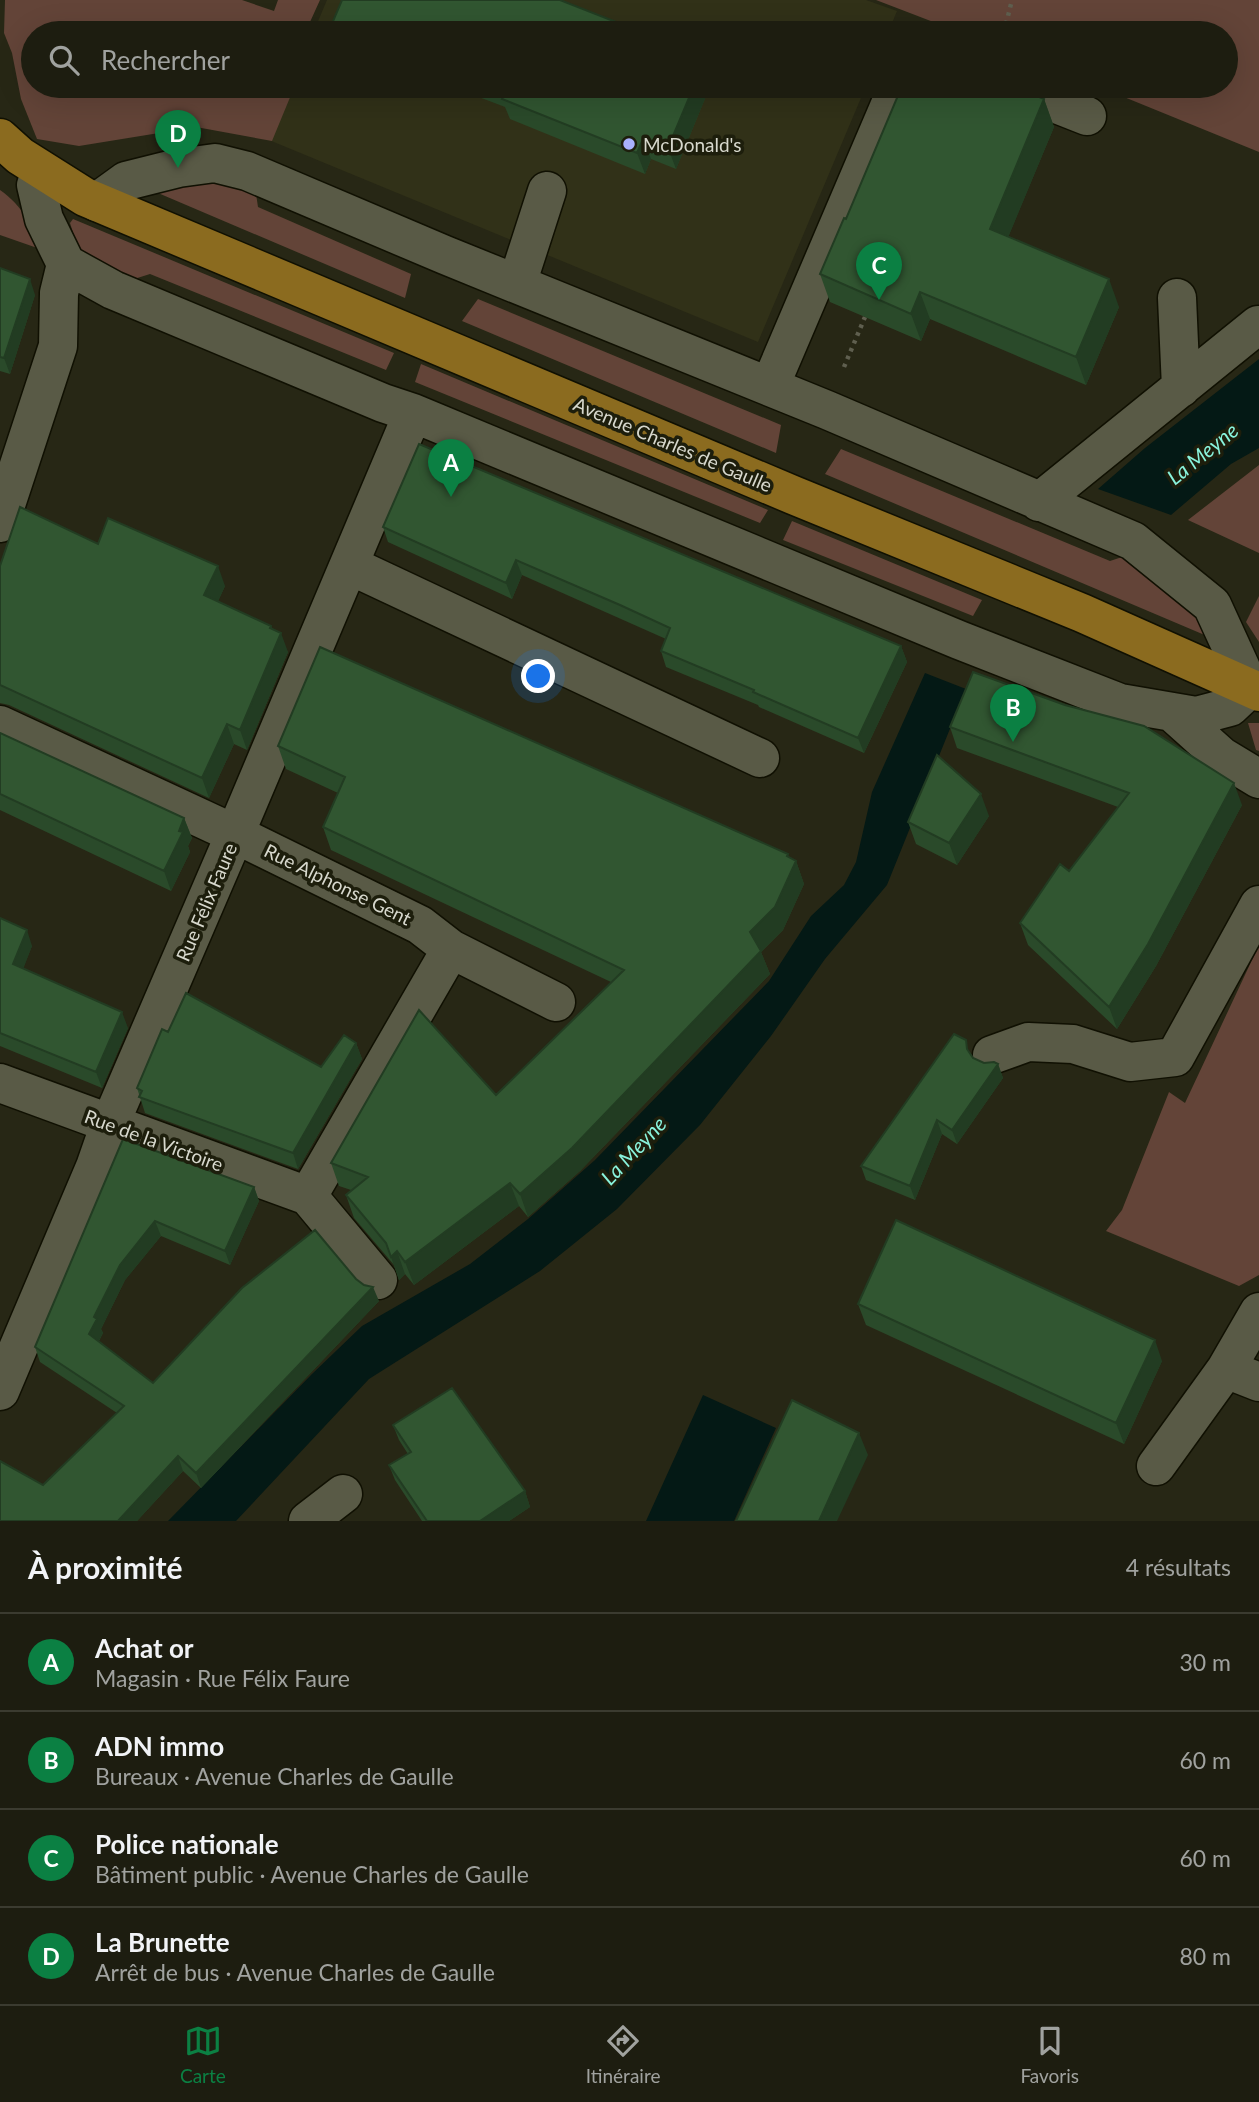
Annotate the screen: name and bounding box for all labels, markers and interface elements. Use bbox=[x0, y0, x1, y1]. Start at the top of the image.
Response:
search box bbox=[21, 21, 1238, 98]
icon: search bbox=[45, 41, 83, 79]
text: Rechercher bbox=[101, 44, 230, 76]
pin: D bbox=[155, 110, 201, 168]
place label: McDonald's bbox=[643, 133, 742, 156]
marker: McDonald's bbox=[621, 136, 637, 152]
pin: C bbox=[856, 242, 902, 300]
street label: Avenue Charles de Gaulle bbox=[570, 392, 776, 496]
water label: La Meyne bbox=[1161, 417, 1243, 489]
pin: A bbox=[428, 439, 474, 497]
your location bbox=[521, 659, 555, 693]
pin: B bbox=[990, 684, 1036, 742]
street label: Rue Alphonse Gent bbox=[261, 838, 415, 930]
street label: Rue Félix Faure bbox=[171, 839, 241, 965]
street label: Rue de la Victoire bbox=[82, 1104, 226, 1176]
water label: La Meyne bbox=[595, 1111, 671, 1189]
text: À proximité bbox=[28, 1549, 183, 1585]
text: 4 résultats bbox=[1126, 1553, 1231, 1581]
text: Achat or bbox=[95, 1632, 194, 1664]
text: A bbox=[43, 1648, 59, 1676]
text: 30 m bbox=[1180, 1648, 1231, 1676]
text: Magasin · Rue Félix Faure bbox=[95, 1664, 350, 1692]
text: ADN immo bbox=[95, 1730, 224, 1762]
text: B bbox=[43, 1746, 59, 1774]
text: 60 m bbox=[1180, 1746, 1231, 1774]
text: Bureaux · Avenue Charles de Gaulle bbox=[95, 1762, 454, 1790]
text: Police nationale bbox=[95, 1828, 279, 1860]
text: C bbox=[43, 1844, 59, 1872]
text: 60 m bbox=[1180, 1844, 1231, 1872]
text: Bâtiment public · Avenue Charles de Gaulle bbox=[95, 1860, 529, 1888]
text: La Brunette bbox=[95, 1926, 230, 1958]
text: D bbox=[42, 1942, 60, 1970]
text: 80 m bbox=[1180, 1942, 1231, 1970]
text: Arrêt de bus · Avenue Charles de Gaulle bbox=[95, 1958, 495, 1986]
tab: Carte bbox=[180, 2022, 226, 2087]
tab: Itinéraire bbox=[586, 2022, 660, 2087]
tab: Favoris bbox=[1020, 2022, 1079, 2087]

